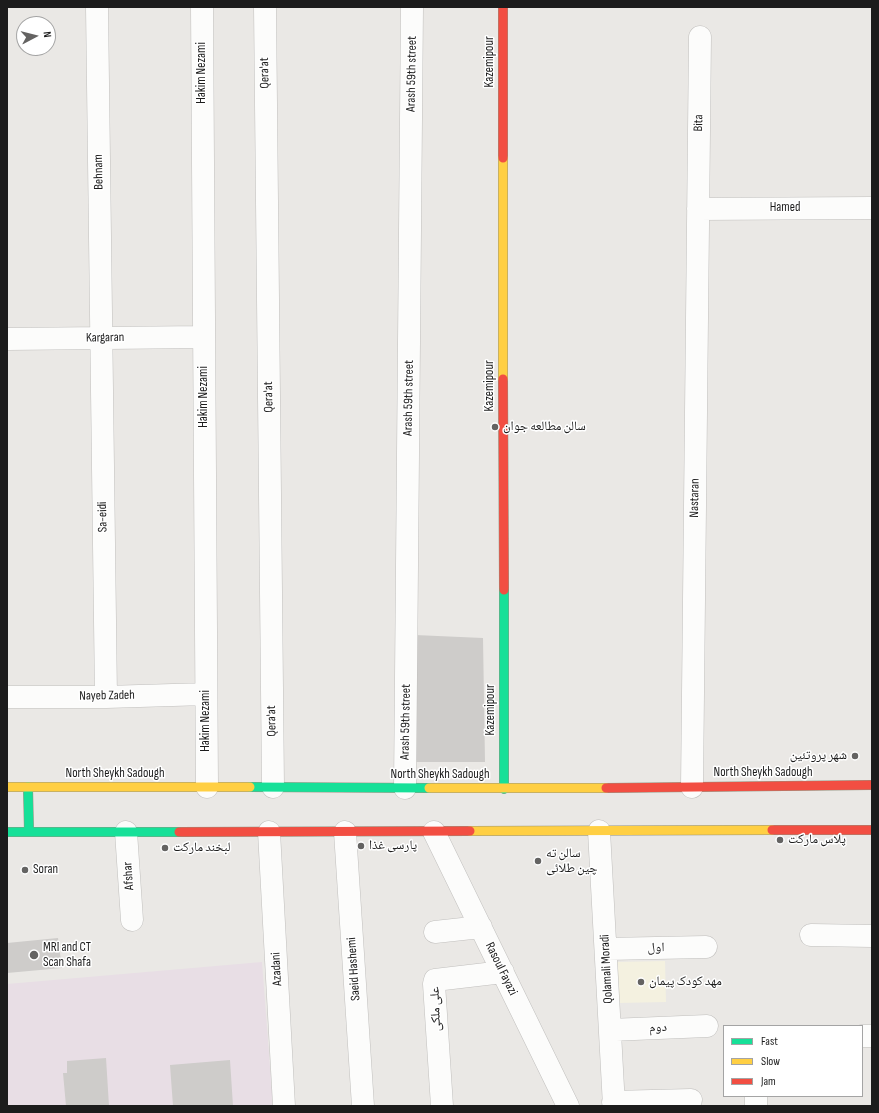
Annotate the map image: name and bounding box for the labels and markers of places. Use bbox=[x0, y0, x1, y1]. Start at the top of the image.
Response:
place label: سالن مطالعه جوان bbox=[503, 419, 586, 435]
marker: سالن مطالعه جوان bbox=[490, 422, 500, 432]
place label: شهر پروتئین bbox=[790, 748, 847, 764]
marker: شهر پروتئین bbox=[850, 751, 860, 761]
place label: پلاس مارکت bbox=[788, 832, 846, 848]
marker: پلاس مارکت bbox=[775, 835, 785, 845]
place label: پارسی غذا bbox=[369, 838, 417, 854]
place label: لبخند مارکت bbox=[173, 840, 230, 856]
marker: پارسی غذا bbox=[356, 841, 366, 851]
marker: لبخند مارکت bbox=[160, 843, 170, 853]
place label: سالن ته چین طلائی bbox=[546, 846, 598, 877]
marker: سالن ته چین طلائی bbox=[533, 856, 543, 866]
place label: Soran bbox=[33, 862, 58, 878]
marker: Soran bbox=[20, 865, 30, 875]
place label: MRI and CT Scan Shafa bbox=[43, 940, 91, 971]
marker: MRI and CT Scan Shafa bbox=[28, 949, 40, 961]
place label: مهد کودک پیمان bbox=[649, 974, 722, 990]
marker: مهد کودک پیمان bbox=[636, 977, 646, 987]

